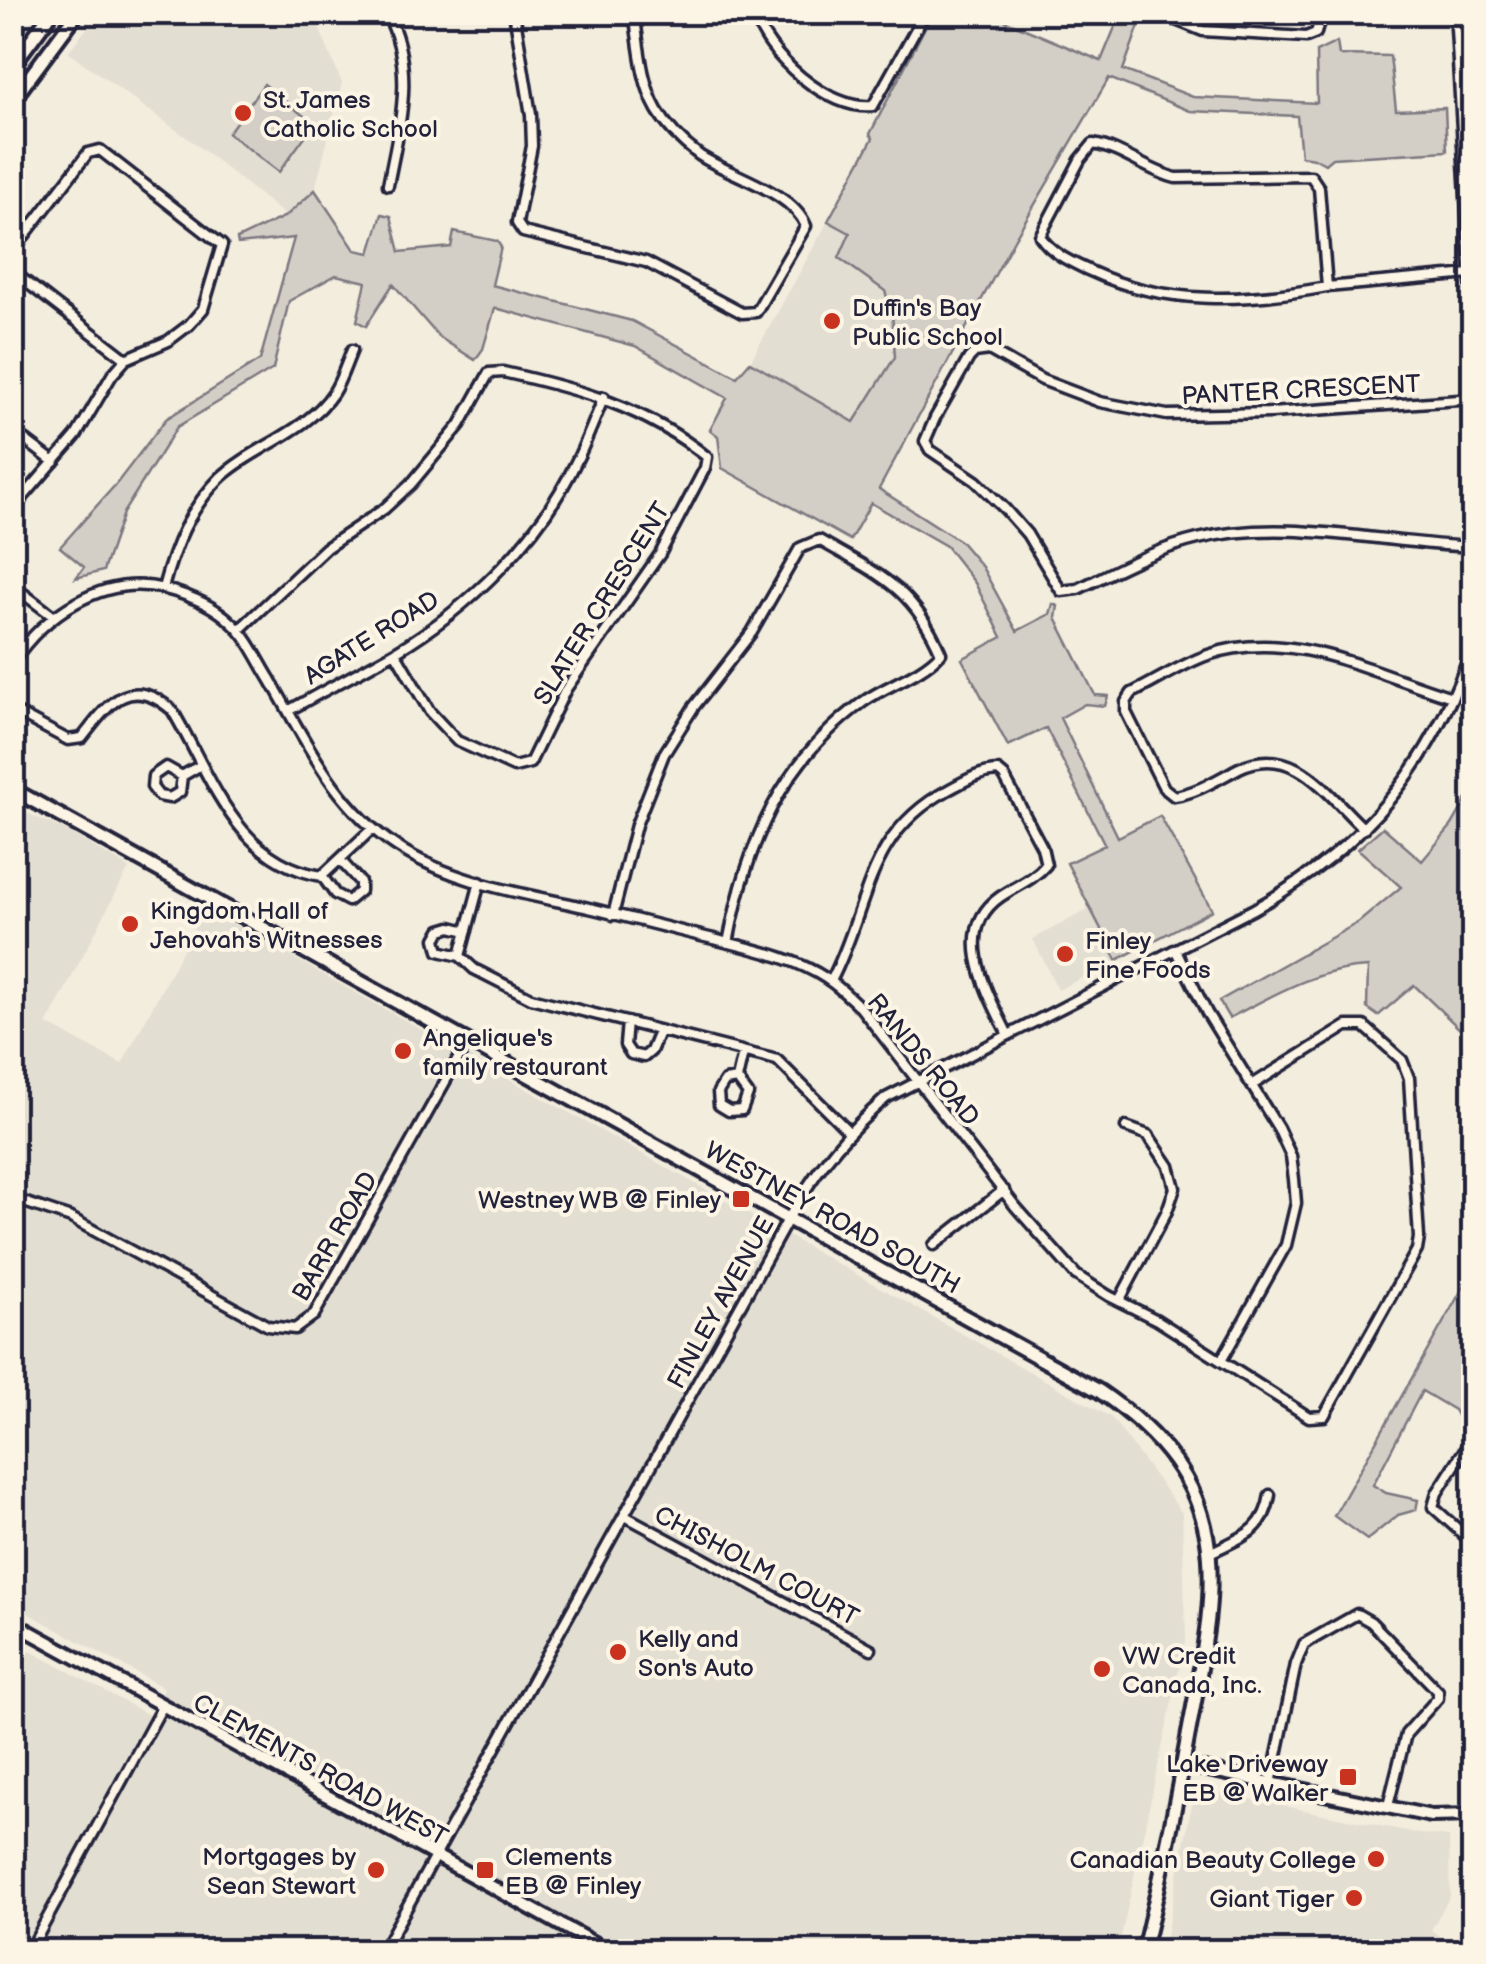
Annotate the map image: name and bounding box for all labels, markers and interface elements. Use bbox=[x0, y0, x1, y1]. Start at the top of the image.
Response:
place label: St. James Catholic School bbox=[263, 85, 438, 145]
marker: St. James Catholic School bbox=[232, 102, 254, 124]
place label: Duffin's Bay Public School bbox=[852, 293, 1003, 353]
marker: Duffin's Bay Public School bbox=[821, 310, 843, 332]
street label: PANTER CRESCENT bbox=[1181, 369, 1421, 412]
street label: SLATER CRESCENT bbox=[527, 497, 677, 711]
street label: AGATE ROAD bbox=[299, 584, 445, 692]
place label: Kingdom Hall of Jehovah's Witnesses bbox=[150, 896, 383, 956]
marker: Kingdom Hall of Jehovah's Witnesses bbox=[119, 913, 141, 935]
place label: Finley Fine Foods bbox=[1085, 926, 1211, 986]
marker: Finley Fine Foods bbox=[1054, 943, 1076, 965]
street label: RANDS ROAD bbox=[860, 987, 986, 1132]
place label: Angelique's family restaurant bbox=[423, 1023, 608, 1083]
marker: Angelique's family restaurant bbox=[392, 1040, 414, 1062]
street label: WESTNEY ROAD SOUTH bbox=[699, 1135, 965, 1301]
street label: BARR ROAD bbox=[286, 1167, 385, 1307]
place label: Westney WB @ Finley bbox=[478, 1185, 722, 1216]
marker: Westney WB @ Finley bbox=[730, 1188, 752, 1210]
street label: FINLEY AVENUE bbox=[661, 1211, 781, 1394]
street label: CHISHOLM COURT bbox=[649, 1499, 864, 1633]
place label: Kelly and Son's Auto bbox=[638, 1624, 754, 1684]
marker: Kelly and Son's Auto bbox=[607, 1641, 629, 1663]
place label: VW Credit Canada, Inc. bbox=[1122, 1641, 1262, 1701]
marker: VW Credit Canada, Inc. bbox=[1091, 1658, 1113, 1680]
street label: CLEMENTS ROAD WEST bbox=[187, 1687, 453, 1853]
place label: Lake Driveway EB @ Walker bbox=[1166, 1749, 1329, 1809]
marker: Lake Driveway EB @ Walker bbox=[1337, 1766, 1359, 1788]
place label: Mortgages by Sean Stewart bbox=[202, 1842, 357, 1902]
place label: Clements EB @ Finley bbox=[505, 1842, 642, 1902]
place label: Canadian Beauty College bbox=[1069, 1845, 1356, 1876]
marker: Canadian Beauty College bbox=[1365, 1848, 1387, 1870]
marker: Mortgages by Sean Stewart bbox=[365, 1859, 387, 1881]
marker: Clements EB @ Finley bbox=[474, 1859, 496, 1881]
place label: Giant Tiger bbox=[1209, 1884, 1335, 1915]
marker: Giant Tiger bbox=[1343, 1887, 1365, 1909]

